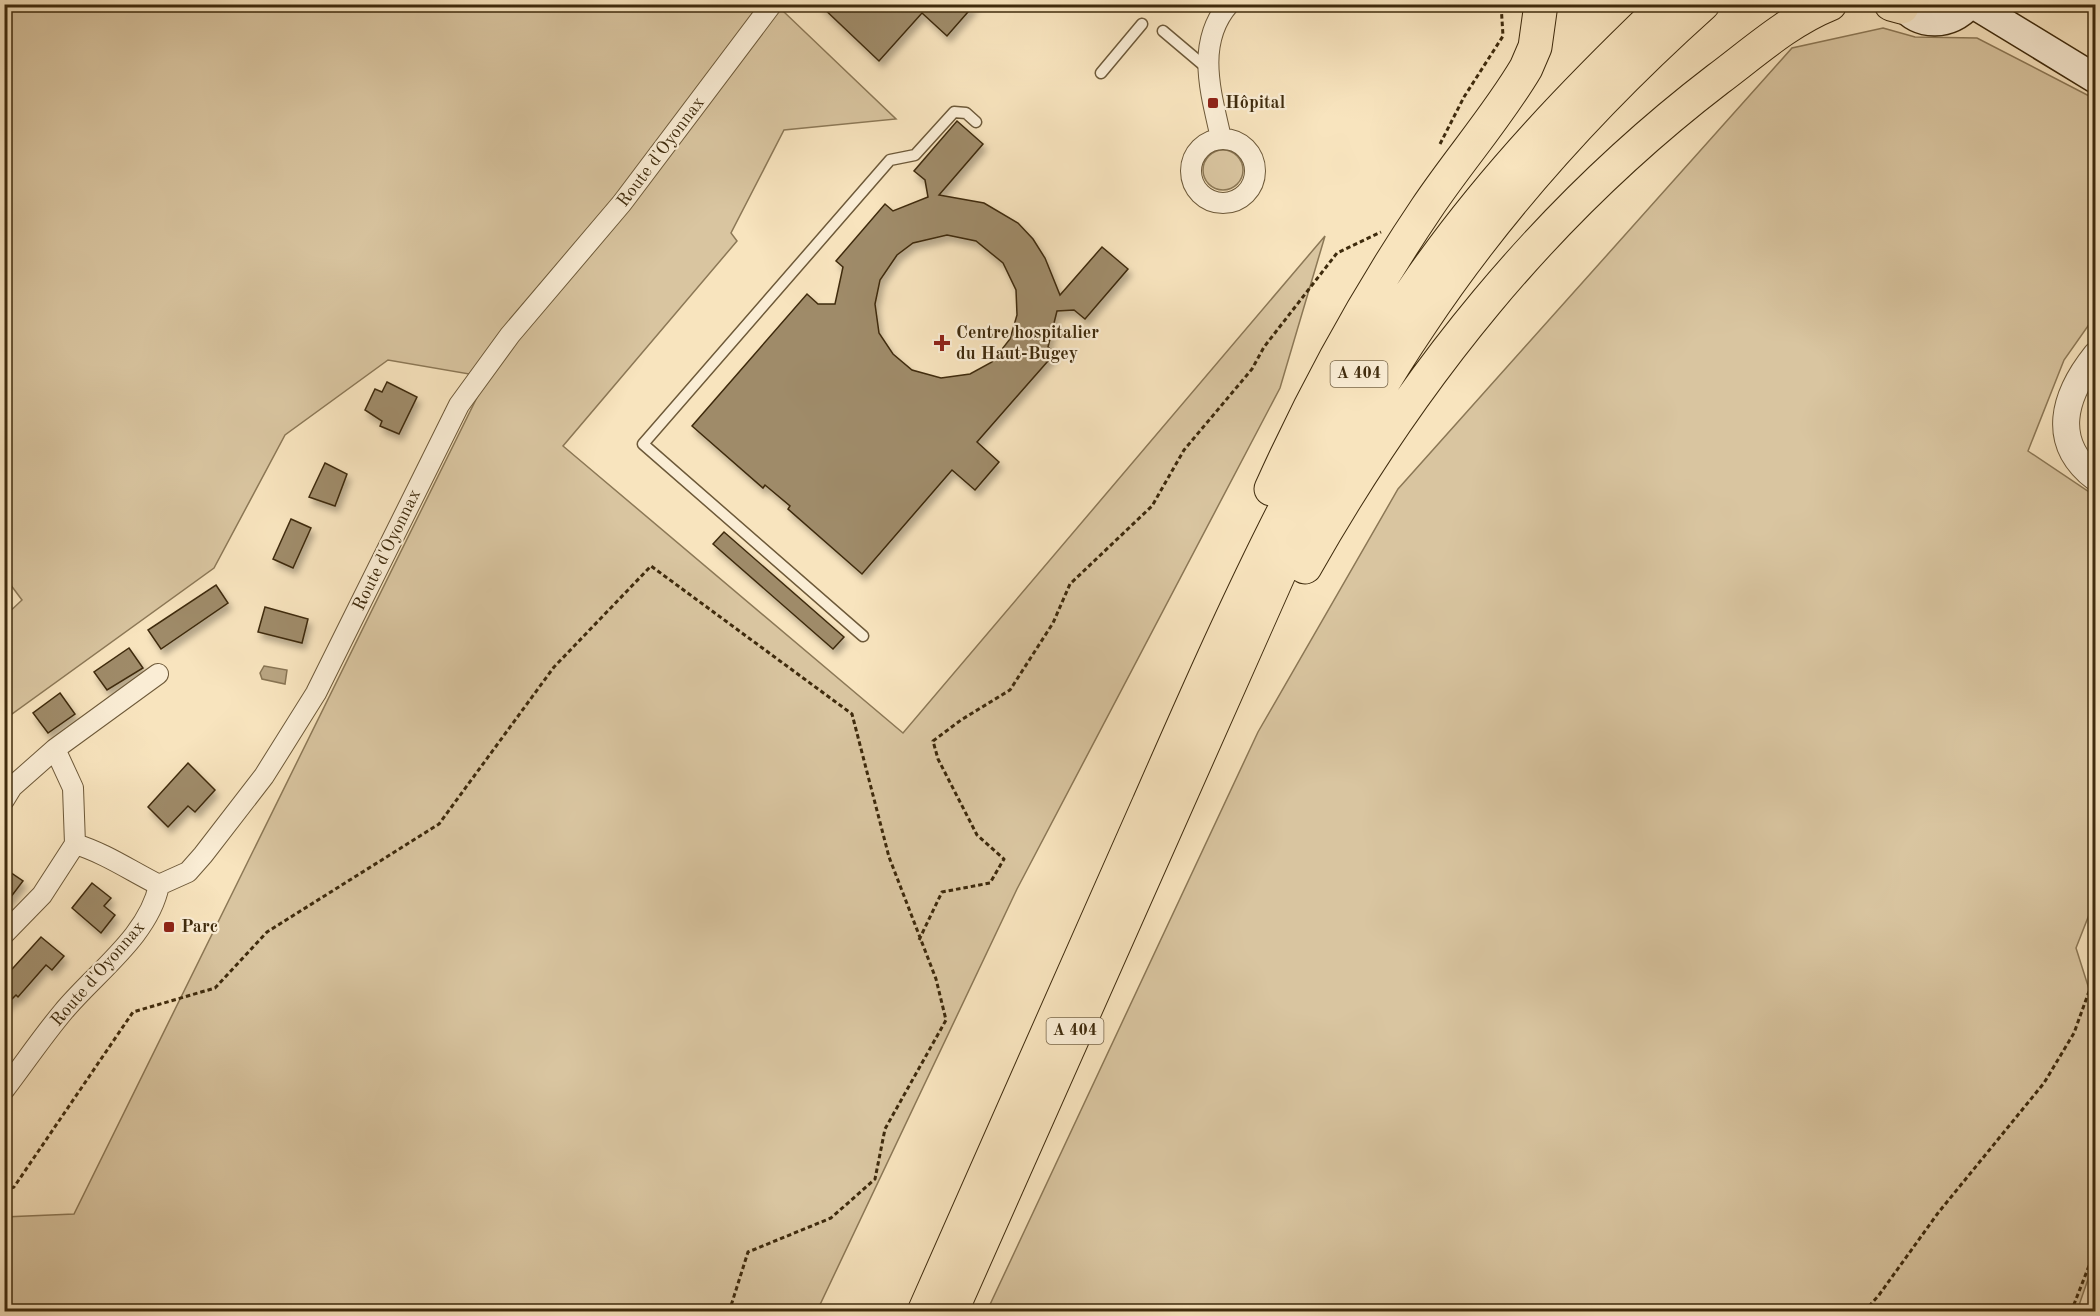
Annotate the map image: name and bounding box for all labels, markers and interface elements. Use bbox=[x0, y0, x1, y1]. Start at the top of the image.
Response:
street label: Route d'Oyonnax bbox=[614, 94, 708, 210]
place label: Hôpital bbox=[1225, 94, 1286, 112]
marker: Hôpital bbox=[1206, 96, 1220, 110]
place label: Centre hospitalier du Haut-Bugey bbox=[956, 324, 1099, 363]
marker: Centre hospitalier du Haut-Bugey bbox=[933, 334, 951, 352]
road number: A 404 bbox=[1330, 361, 1388, 387]
street label: Route d'Oyonnax bbox=[350, 486, 424, 614]
street label: Route d'Oyonnax bbox=[48, 918, 148, 1030]
place label: Parc bbox=[181, 918, 218, 936]
marker: Parc bbox=[162, 920, 176, 934]
road number: A 404 bbox=[1046, 1018, 1104, 1044]

